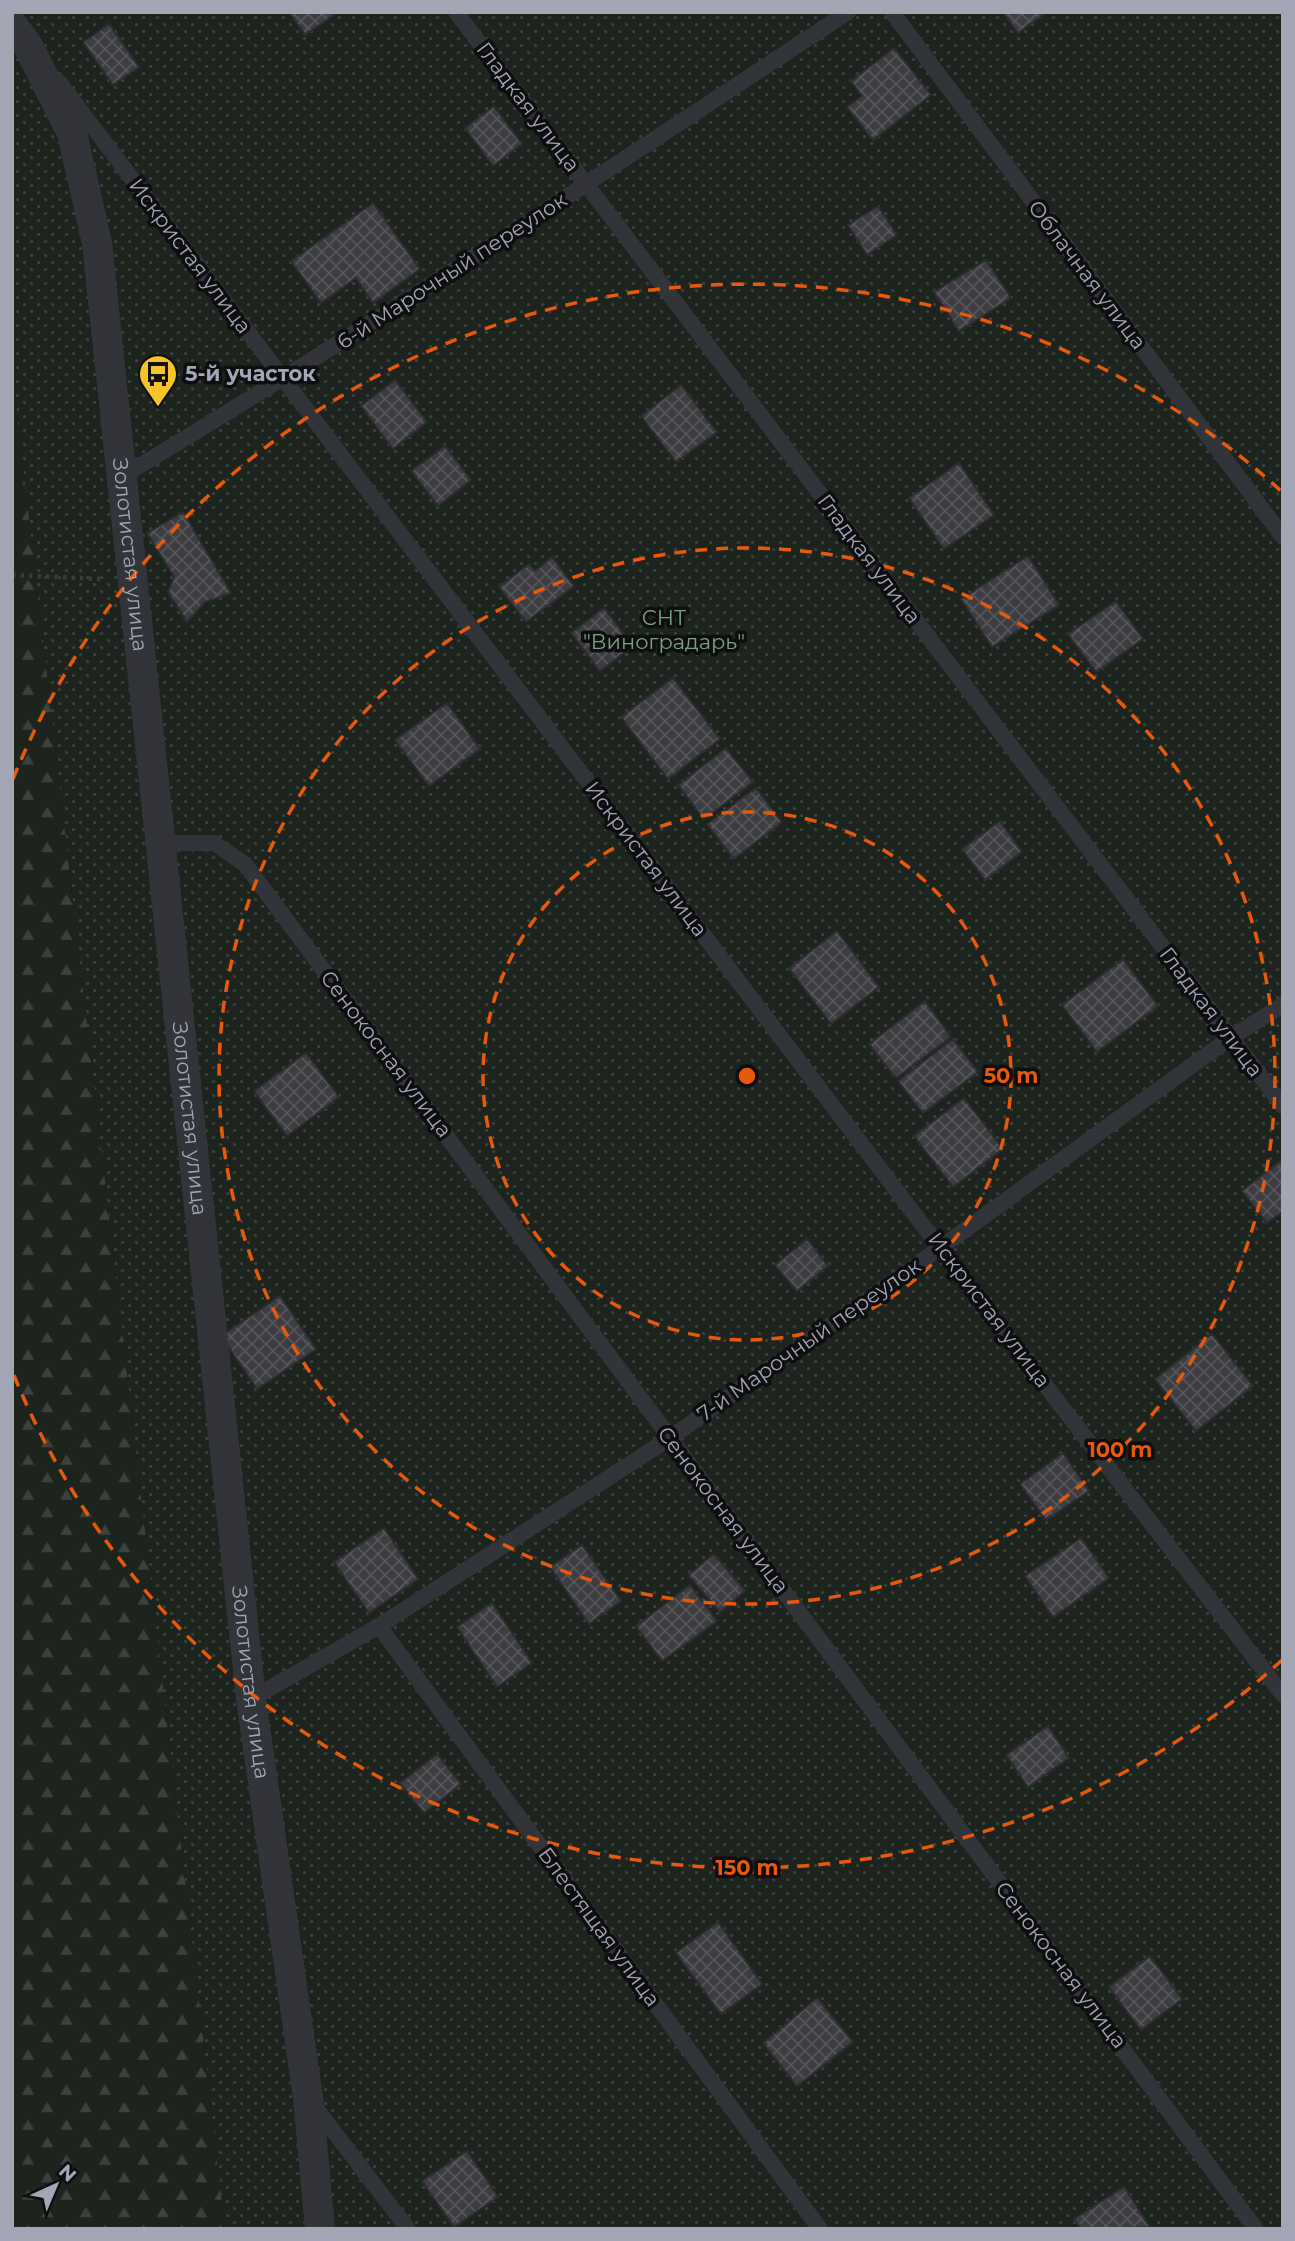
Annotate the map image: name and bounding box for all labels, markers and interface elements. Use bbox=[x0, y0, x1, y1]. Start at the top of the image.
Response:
street label: Гладкая улица bbox=[471, 37, 585, 176]
street label: Искристая улица bbox=[124, 173, 257, 338]
street label: 6-й Марочный переулок bbox=[332, 187, 571, 354]
street label: Облачная улица bbox=[1023, 195, 1152, 354]
bus stop icon: 5-й участок bbox=[137, 353, 179, 408]
place label: 5-й участок bbox=[185, 361, 316, 386]
street label: Золотистая улица bbox=[108, 457, 153, 653]
street label: Гладкая улица bbox=[812, 489, 926, 628]
park label: СНТ "Виноградарь" bbox=[583, 605, 745, 654]
street label: Искристая улица bbox=[580, 776, 713, 941]
street label: Гладкая улица bbox=[1154, 942, 1268, 1081]
street label: Сенокосная улица bbox=[316, 965, 457, 1142]
street label: Золотистая улица bbox=[167, 1020, 213, 1217]
text: 50 m bbox=[984, 1063, 1038, 1088]
centre of rings bbox=[735, 1064, 759, 1088]
street label: Искристая улица bbox=[923, 1227, 1056, 1392]
street label: 7-й Марочный переулок bbox=[692, 1253, 925, 1426]
street label: Сенокосная улица bbox=[653, 1421, 794, 1598]
text: 100 m bbox=[1088, 1437, 1152, 1462]
street label: Золотистая улица bbox=[227, 1584, 275, 1781]
street label: Блестящая улица bbox=[533, 1842, 666, 2011]
text: 150 m bbox=[716, 1855, 778, 1880]
street label: Сенокосная улица bbox=[991, 1876, 1132, 2053]
north arrow bbox=[21, 2150, 91, 2220]
text: N bbox=[54, 2160, 81, 2187]

